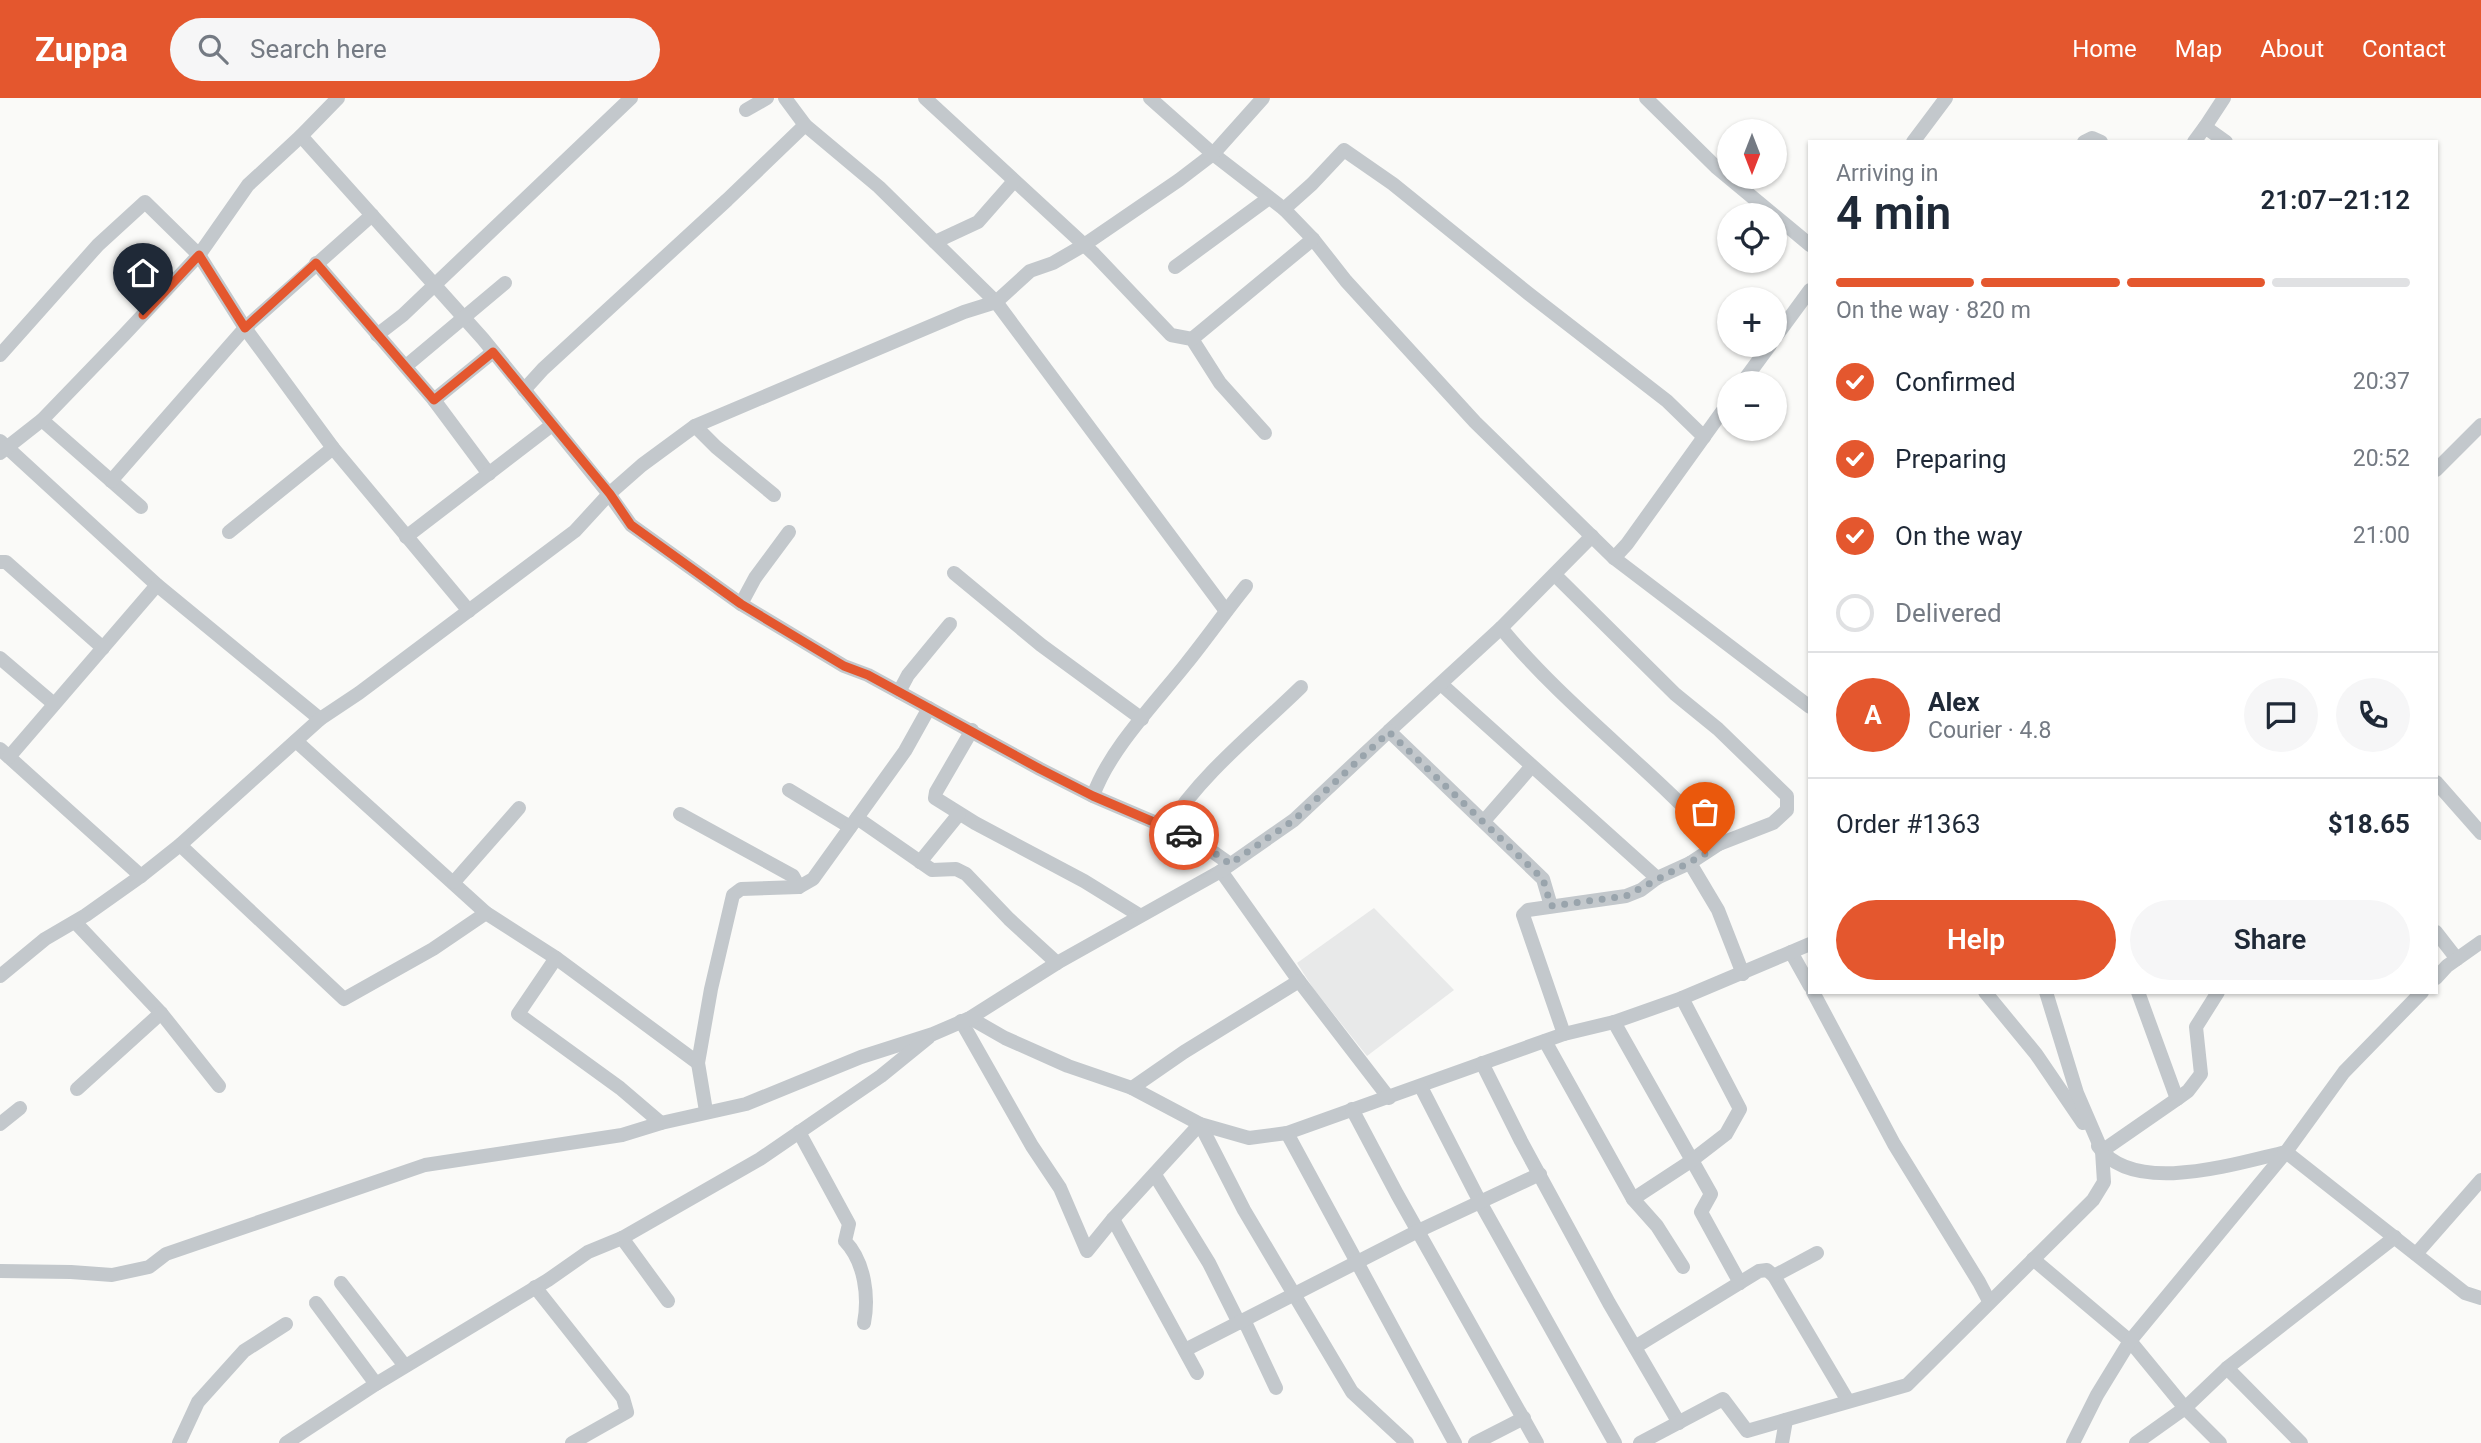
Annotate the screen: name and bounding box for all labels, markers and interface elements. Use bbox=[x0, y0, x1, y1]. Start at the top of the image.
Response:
search box bbox=[170, 18, 660, 81]
text: Zuppa bbox=[35, 30, 128, 69]
icon: search bbox=[194, 30, 232, 68]
text: Search here bbox=[250, 34, 387, 64]
text: Home bbox=[2072, 35, 2137, 63]
text: Map bbox=[2175, 35, 2222, 63]
text: About bbox=[2260, 35, 2324, 63]
text: Contact bbox=[2362, 35, 2446, 63]
north arrow bbox=[1717, 119, 1787, 189]
map controls bbox=[1717, 119, 1787, 441]
text: Arriving in bbox=[1836, 160, 1939, 187]
text: 21:07–21:12 bbox=[2260, 185, 2410, 215]
text: 4 min bbox=[1836, 186, 1951, 240]
button: locate bbox=[1717, 203, 1787, 273]
pin bbox=[113, 243, 173, 315]
icon: home bbox=[124, 254, 162, 292]
button: + bbox=[1717, 287, 1787, 357]
text: On the way · 820 m bbox=[1836, 297, 2031, 324]
icon: check bbox=[1836, 363, 1874, 401]
text: Confirmed bbox=[1895, 367, 2016, 397]
text: 20:37 bbox=[2353, 368, 2410, 395]
button: − bbox=[1717, 371, 1787, 441]
icon: check bbox=[1836, 440, 1874, 478]
text: Preparing bbox=[1895, 444, 2007, 474]
text: 20:52 bbox=[2353, 445, 2410, 472]
icon: check bbox=[1836, 517, 1874, 555]
text: On the way bbox=[1895, 521, 2023, 551]
text: 21:00 bbox=[2353, 522, 2410, 549]
text: Delivered bbox=[1895, 598, 2002, 628]
button: chat bbox=[2244, 678, 2318, 752]
button: phone bbox=[2336, 678, 2410, 752]
text: Alex bbox=[1928, 687, 1980, 717]
text: A bbox=[1864, 700, 1882, 730]
text: Courier · 4.8 bbox=[1928, 717, 2051, 744]
pin bbox=[1675, 782, 1735, 854]
icon: bag bbox=[1686, 793, 1724, 831]
courier bbox=[1149, 800, 1219, 870]
text: Order #1363 bbox=[1836, 809, 1981, 839]
text: $18.65 bbox=[2328, 809, 2410, 839]
icon: car bbox=[1165, 816, 1203, 854]
button: Help bbox=[1836, 900, 2116, 980]
button: Share bbox=[2130, 900, 2410, 980]

